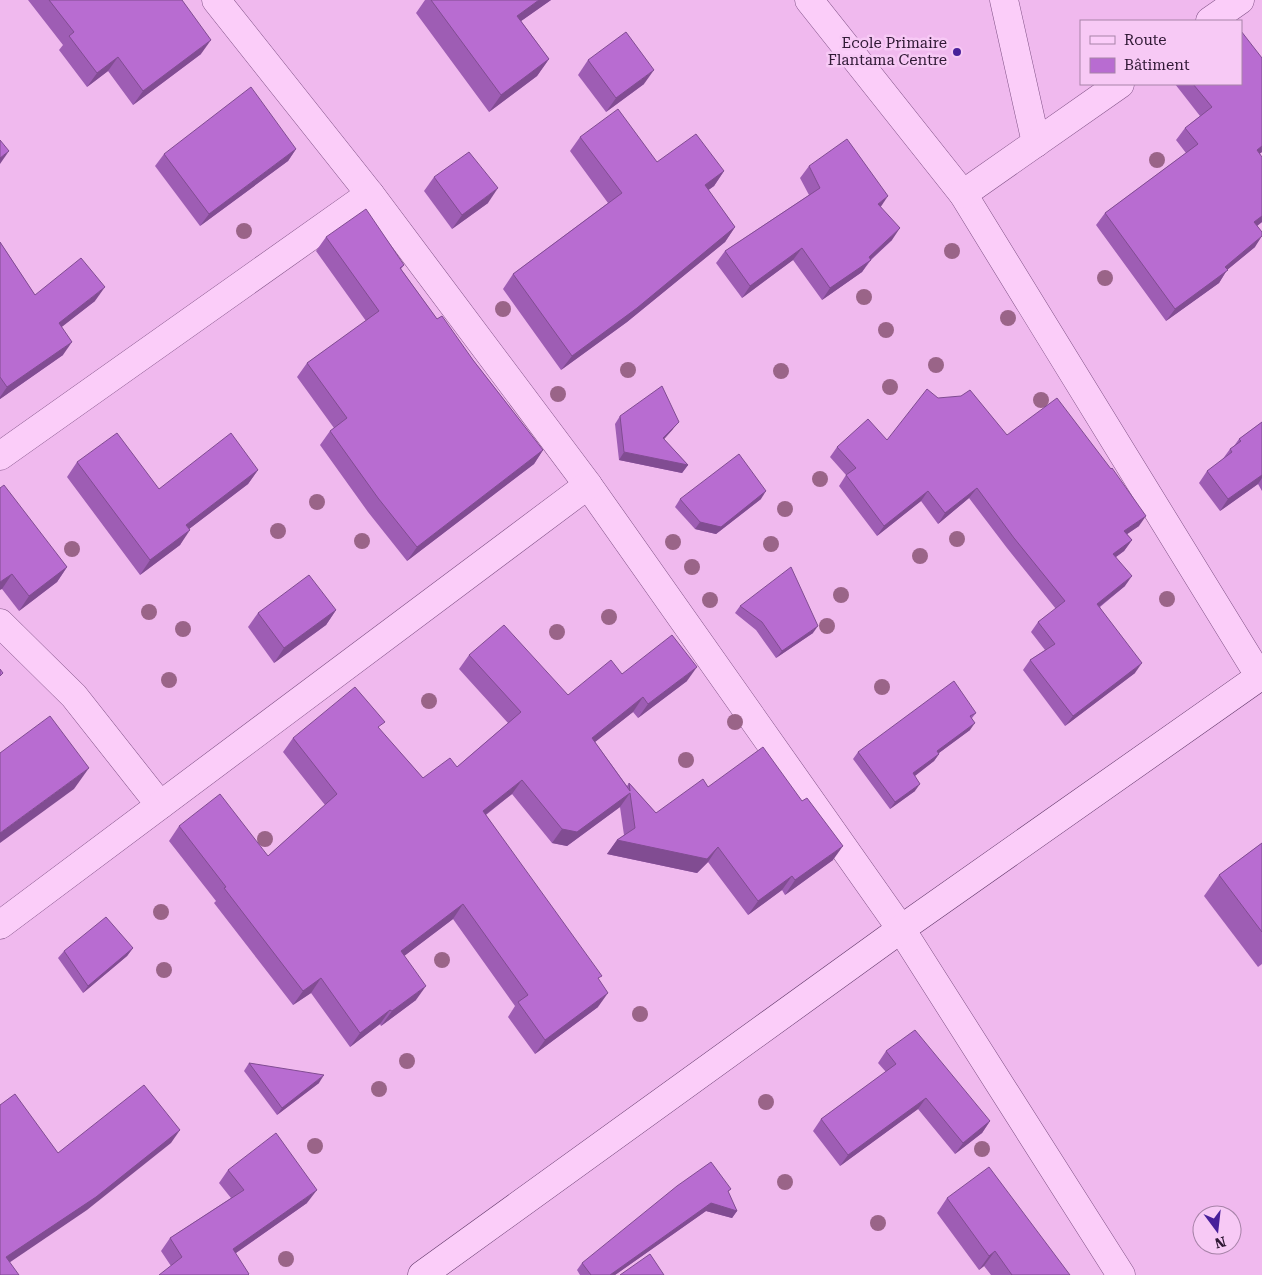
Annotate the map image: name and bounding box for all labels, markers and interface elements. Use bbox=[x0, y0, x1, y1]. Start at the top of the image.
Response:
legend bbox=[1080, 20, 1242, 85]
text: Route bbox=[1124, 31, 1166, 49]
place label: Ecole Primaire Flantama Centre bbox=[828, 34, 947, 69]
marker: Ecole Primaire Flantama Centre bbox=[951, 46, 963, 58]
text: Bâtiment bbox=[1124, 56, 1190, 74]
north arrow bbox=[1192, 1205, 1242, 1255]
text: N bbox=[1213, 1233, 1228, 1252]

